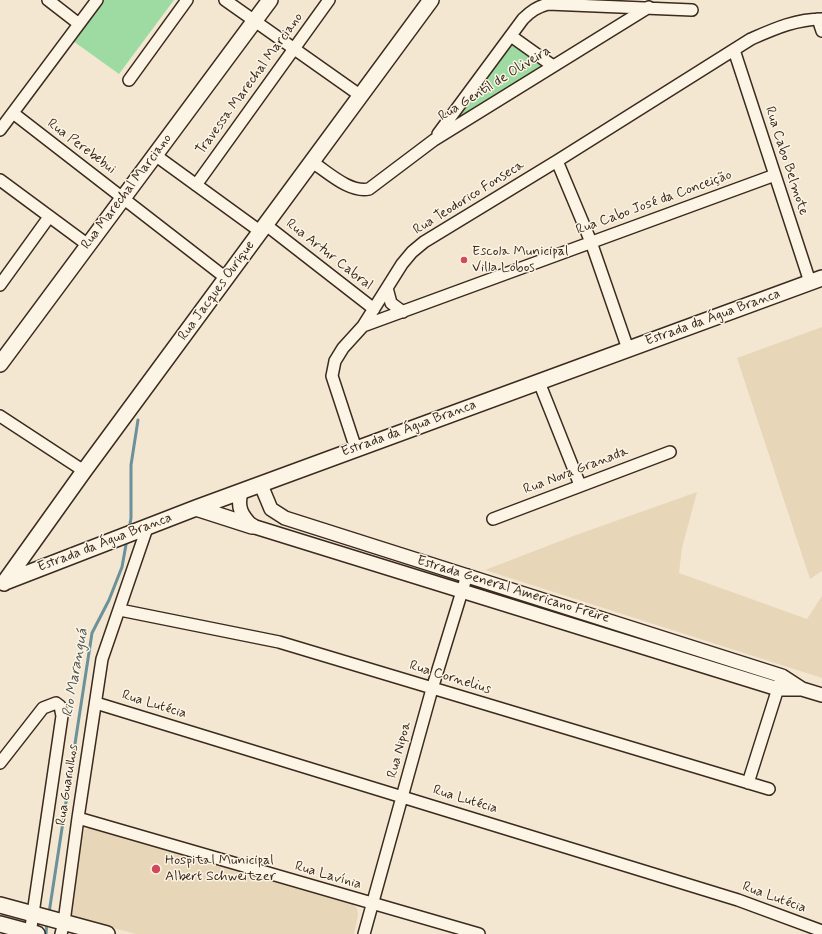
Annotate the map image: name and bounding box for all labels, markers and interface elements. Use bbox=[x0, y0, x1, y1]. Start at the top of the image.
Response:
street label: Travessa Marechal Marciano bbox=[193, 10, 307, 158]
street label: Rua Gentil de Oliveira bbox=[436, 43, 554, 125]
street label: Rua Cabo Belmote bbox=[760, 104, 812, 218]
street label: Rua Perebebui bbox=[43, 116, 119, 178]
street label: Rua Marechal Marciano bbox=[78, 131, 176, 253]
street label: Rua Teodorico Fonseca bbox=[411, 157, 527, 239]
street label: Rua Cabo José da Conceição bbox=[574, 167, 734, 239]
street label: Rua Artur Cabral bbox=[282, 216, 376, 294]
street label: Rua Jacques Ourique bbox=[175, 238, 259, 344]
place label: Escola Municipal Villa Lobos bbox=[472, 244, 568, 276]
marker: Escola Municipal Villa Lobos bbox=[459, 255, 469, 265]
street label: Estrada da Água Branca bbox=[643, 286, 783, 350]
street label: Estrada da Água Branca bbox=[339, 397, 479, 461]
street label: Rua Nova Granada bbox=[521, 443, 631, 499]
street label: Estrada da Água Branca bbox=[35, 510, 175, 576]
street label: Estrada General Americano Freire bbox=[415, 553, 611, 627]
water label: Rio Maranguá bbox=[59, 627, 93, 719]
street label: Rua Cornelius bbox=[407, 658, 493, 698]
street label: Rua Lutécia bbox=[120, 687, 188, 723]
street label: Rua Nipoa bbox=[384, 720, 416, 780]
street label: Rua Guarulhos bbox=[53, 743, 83, 827]
street label: Rua Lutécia bbox=[431, 782, 499, 818]
place label: Hospital Municipal Albert Schweitzer bbox=[165, 853, 276, 886]
street label: Rua Lavínia bbox=[293, 858, 363, 894]
marker: Hospital Municipal Albert Schweitzer bbox=[150, 863, 162, 875]
street label: Rua Lutécia bbox=[740, 879, 808, 917]

